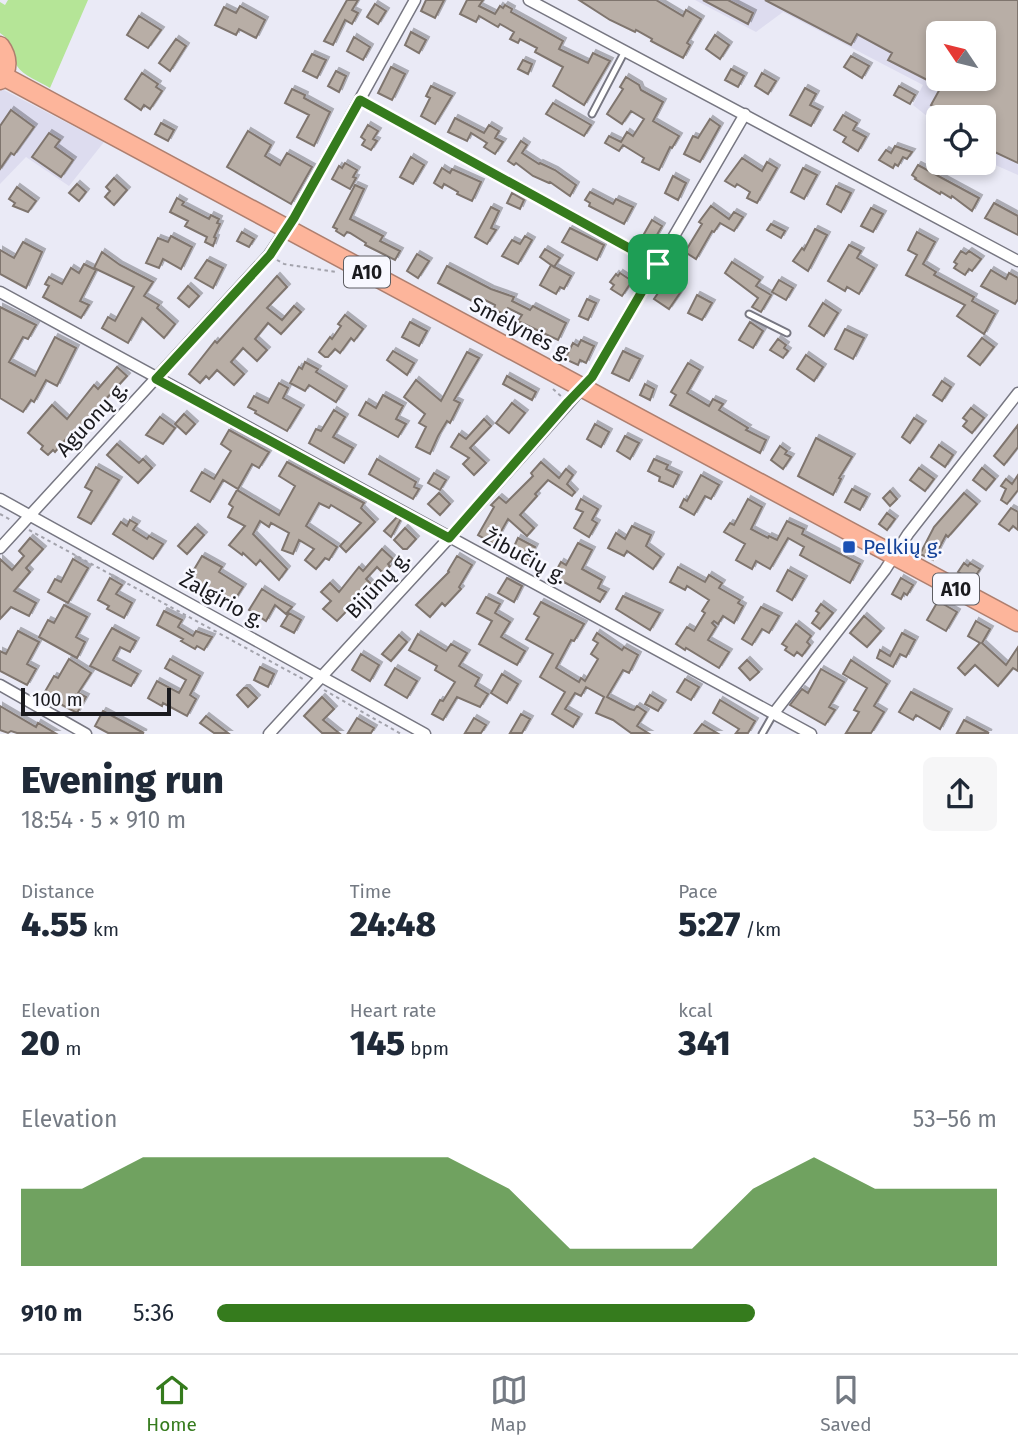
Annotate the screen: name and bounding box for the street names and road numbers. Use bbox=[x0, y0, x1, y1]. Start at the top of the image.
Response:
road number: A10 bbox=[344, 256, 390, 288]
street label: Smėlynės g. bbox=[465, 291, 577, 367]
street label: Aguonų g. bbox=[51, 376, 133, 462]
street label: Žibučių g. bbox=[479, 524, 571, 590]
street label: Bijūnų g. bbox=[340, 546, 416, 624]
street label: Žalgirio g. bbox=[175, 566, 269, 634]
road number: A10 bbox=[933, 574, 979, 604]

